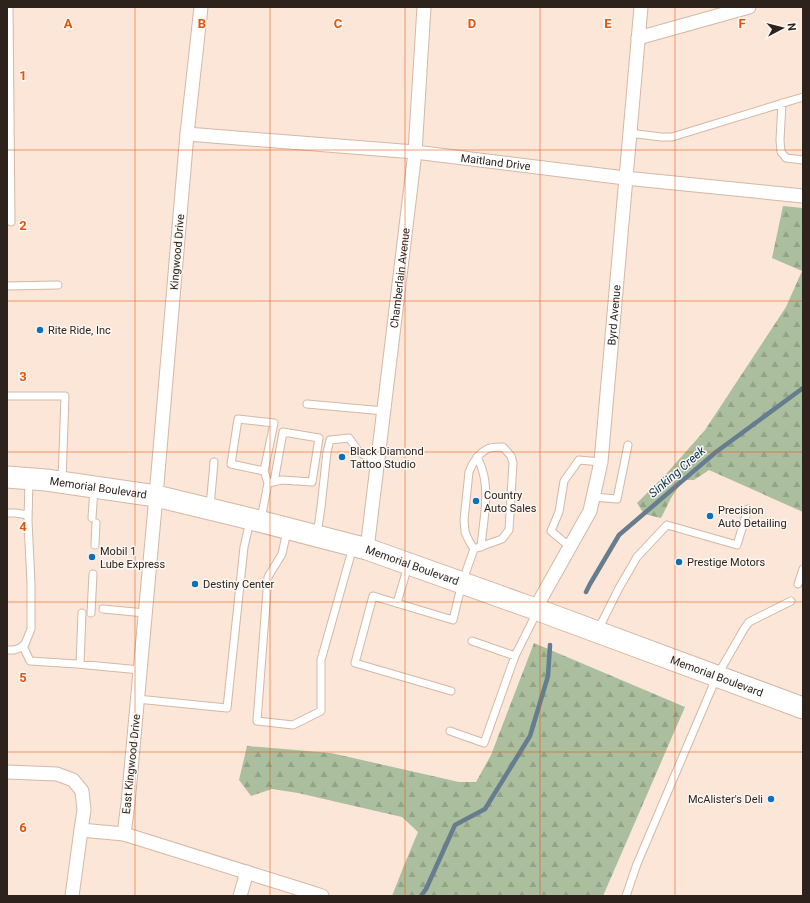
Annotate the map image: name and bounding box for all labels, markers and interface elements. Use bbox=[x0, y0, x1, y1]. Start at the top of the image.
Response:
north arrow bbox=[762, 8, 802, 48]
text: A bbox=[64, 16, 73, 31]
text: B bbox=[198, 16, 206, 31]
text: C bbox=[334, 16, 343, 31]
text: D bbox=[468, 16, 476, 31]
text: E bbox=[604, 16, 612, 31]
text: F bbox=[738, 16, 746, 31]
text: N bbox=[785, 22, 798, 32]
text: 1 bbox=[19, 68, 27, 83]
street label: Maitland Drive bbox=[460, 152, 531, 173]
street label: Kingwood Drive bbox=[168, 213, 187, 291]
text: 2 bbox=[19, 218, 27, 233]
street label: Chamberlain Avenue bbox=[388, 227, 413, 329]
street label: Byrd Avenue bbox=[605, 284, 624, 346]
place label: Rite Ride, Inc bbox=[48, 324, 111, 337]
marker: Rite Ride, Inc bbox=[35, 325, 45, 335]
text: 3 bbox=[19, 369, 27, 384]
water label: Sinking Creek bbox=[646, 443, 709, 500]
place label: Black Diamond Tattoo Studio bbox=[350, 445, 424, 471]
marker: Black Diamond Tattoo Studio bbox=[337, 452, 347, 462]
street label: Memorial Boulevard bbox=[49, 475, 148, 502]
place label: Country Auto Sales bbox=[484, 489, 537, 515]
marker: Country Auto Sales bbox=[471, 496, 481, 506]
place label: Precision Auto Detailing bbox=[718, 504, 787, 530]
marker: Precision Auto Detailing bbox=[705, 511, 715, 521]
text: 4 bbox=[19, 519, 27, 534]
street label: Memorial Boulevard bbox=[364, 543, 461, 588]
place label: Mobil 1 Lube Express bbox=[100, 545, 166, 571]
marker: Mobil 1 Lube Express bbox=[87, 552, 97, 562]
place label: Prestige Motors bbox=[687, 556, 765, 569]
marker: Prestige Motors bbox=[674, 557, 684, 567]
place label: Destiny Center bbox=[203, 578, 275, 591]
marker: Destiny Center bbox=[190, 579, 200, 589]
street label: Memorial Boulevard bbox=[668, 653, 765, 700]
text: 5 bbox=[19, 670, 27, 685]
street label: East Kingwood Drive bbox=[120, 713, 143, 815]
place label: McAlister's Deli bbox=[688, 793, 763, 806]
marker: McAlister's Deli bbox=[766, 794, 776, 804]
text: 6 bbox=[19, 820, 27, 835]

